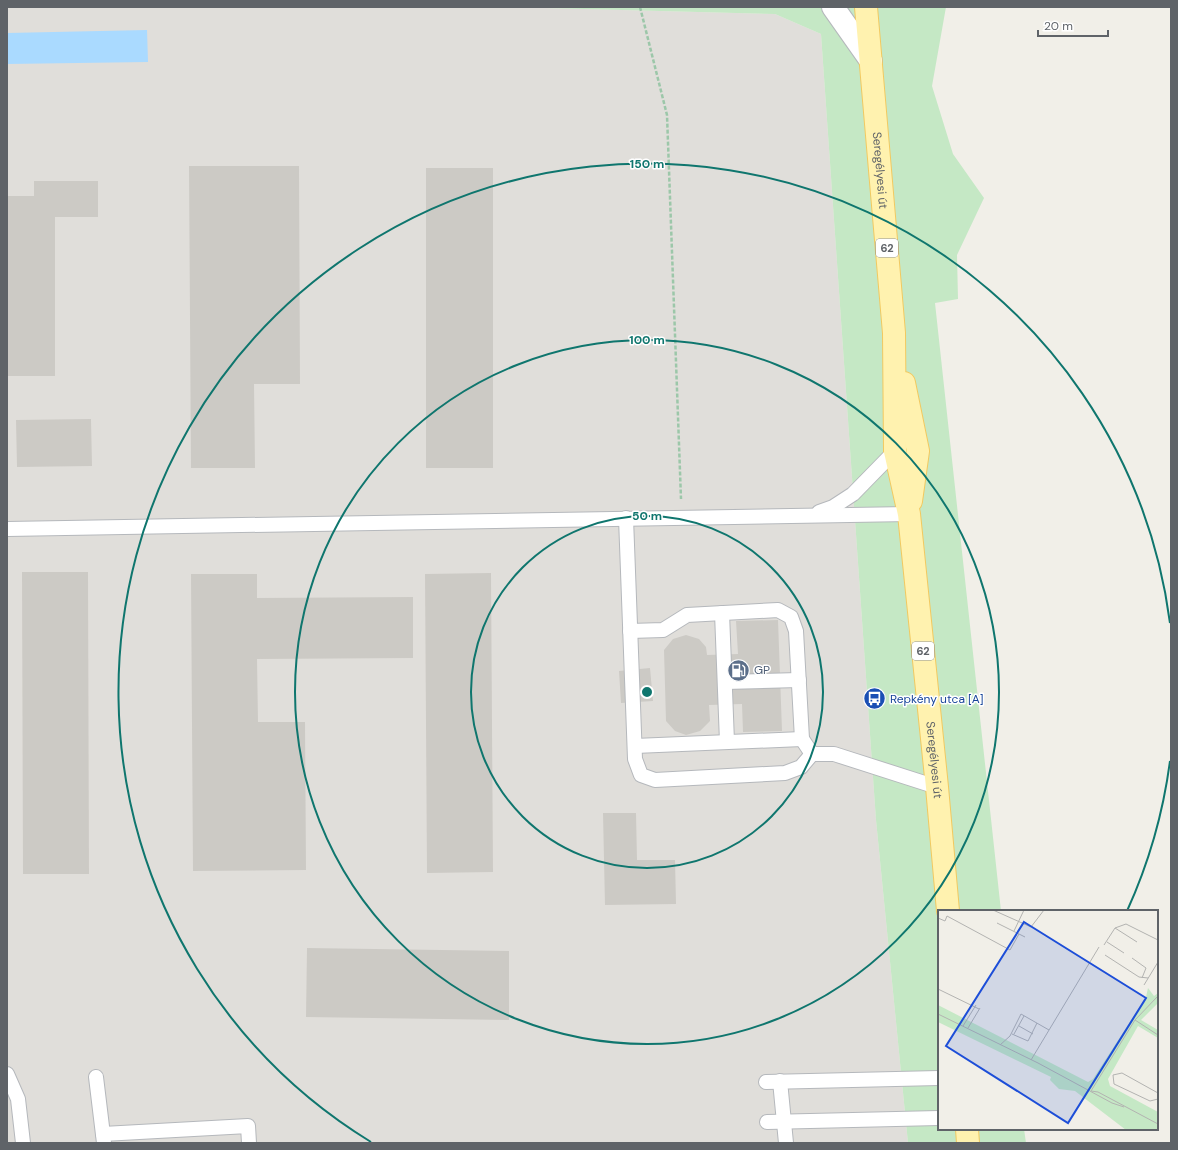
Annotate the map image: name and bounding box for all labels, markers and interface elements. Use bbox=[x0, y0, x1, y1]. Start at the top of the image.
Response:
scale bar bbox=[1038, 12, 1108, 38]
text: 20 m bbox=[1044, 18, 1073, 34]
street label: Seregélyesi út bbox=[869, 131, 891, 210]
text: 150 m bbox=[630, 156, 664, 172]
road number: 62 bbox=[876, 239, 898, 257]
text: 100 m bbox=[629, 332, 665, 348]
text: 50 m bbox=[632, 508, 662, 524]
road number: 62 bbox=[912, 642, 934, 660]
fuel station icon: GP bbox=[725, 657, 751, 683]
place label: GP bbox=[754, 662, 770, 678]
centre of rings bbox=[640, 685, 654, 699]
bus stop icon: Repkény utca [A] bbox=[861, 686, 887, 712]
place label: Repkény utca [A] bbox=[890, 691, 984, 707]
street label: Seregélyesi út bbox=[922, 721, 946, 799]
inset map bbox=[938, 910, 1158, 1130]

